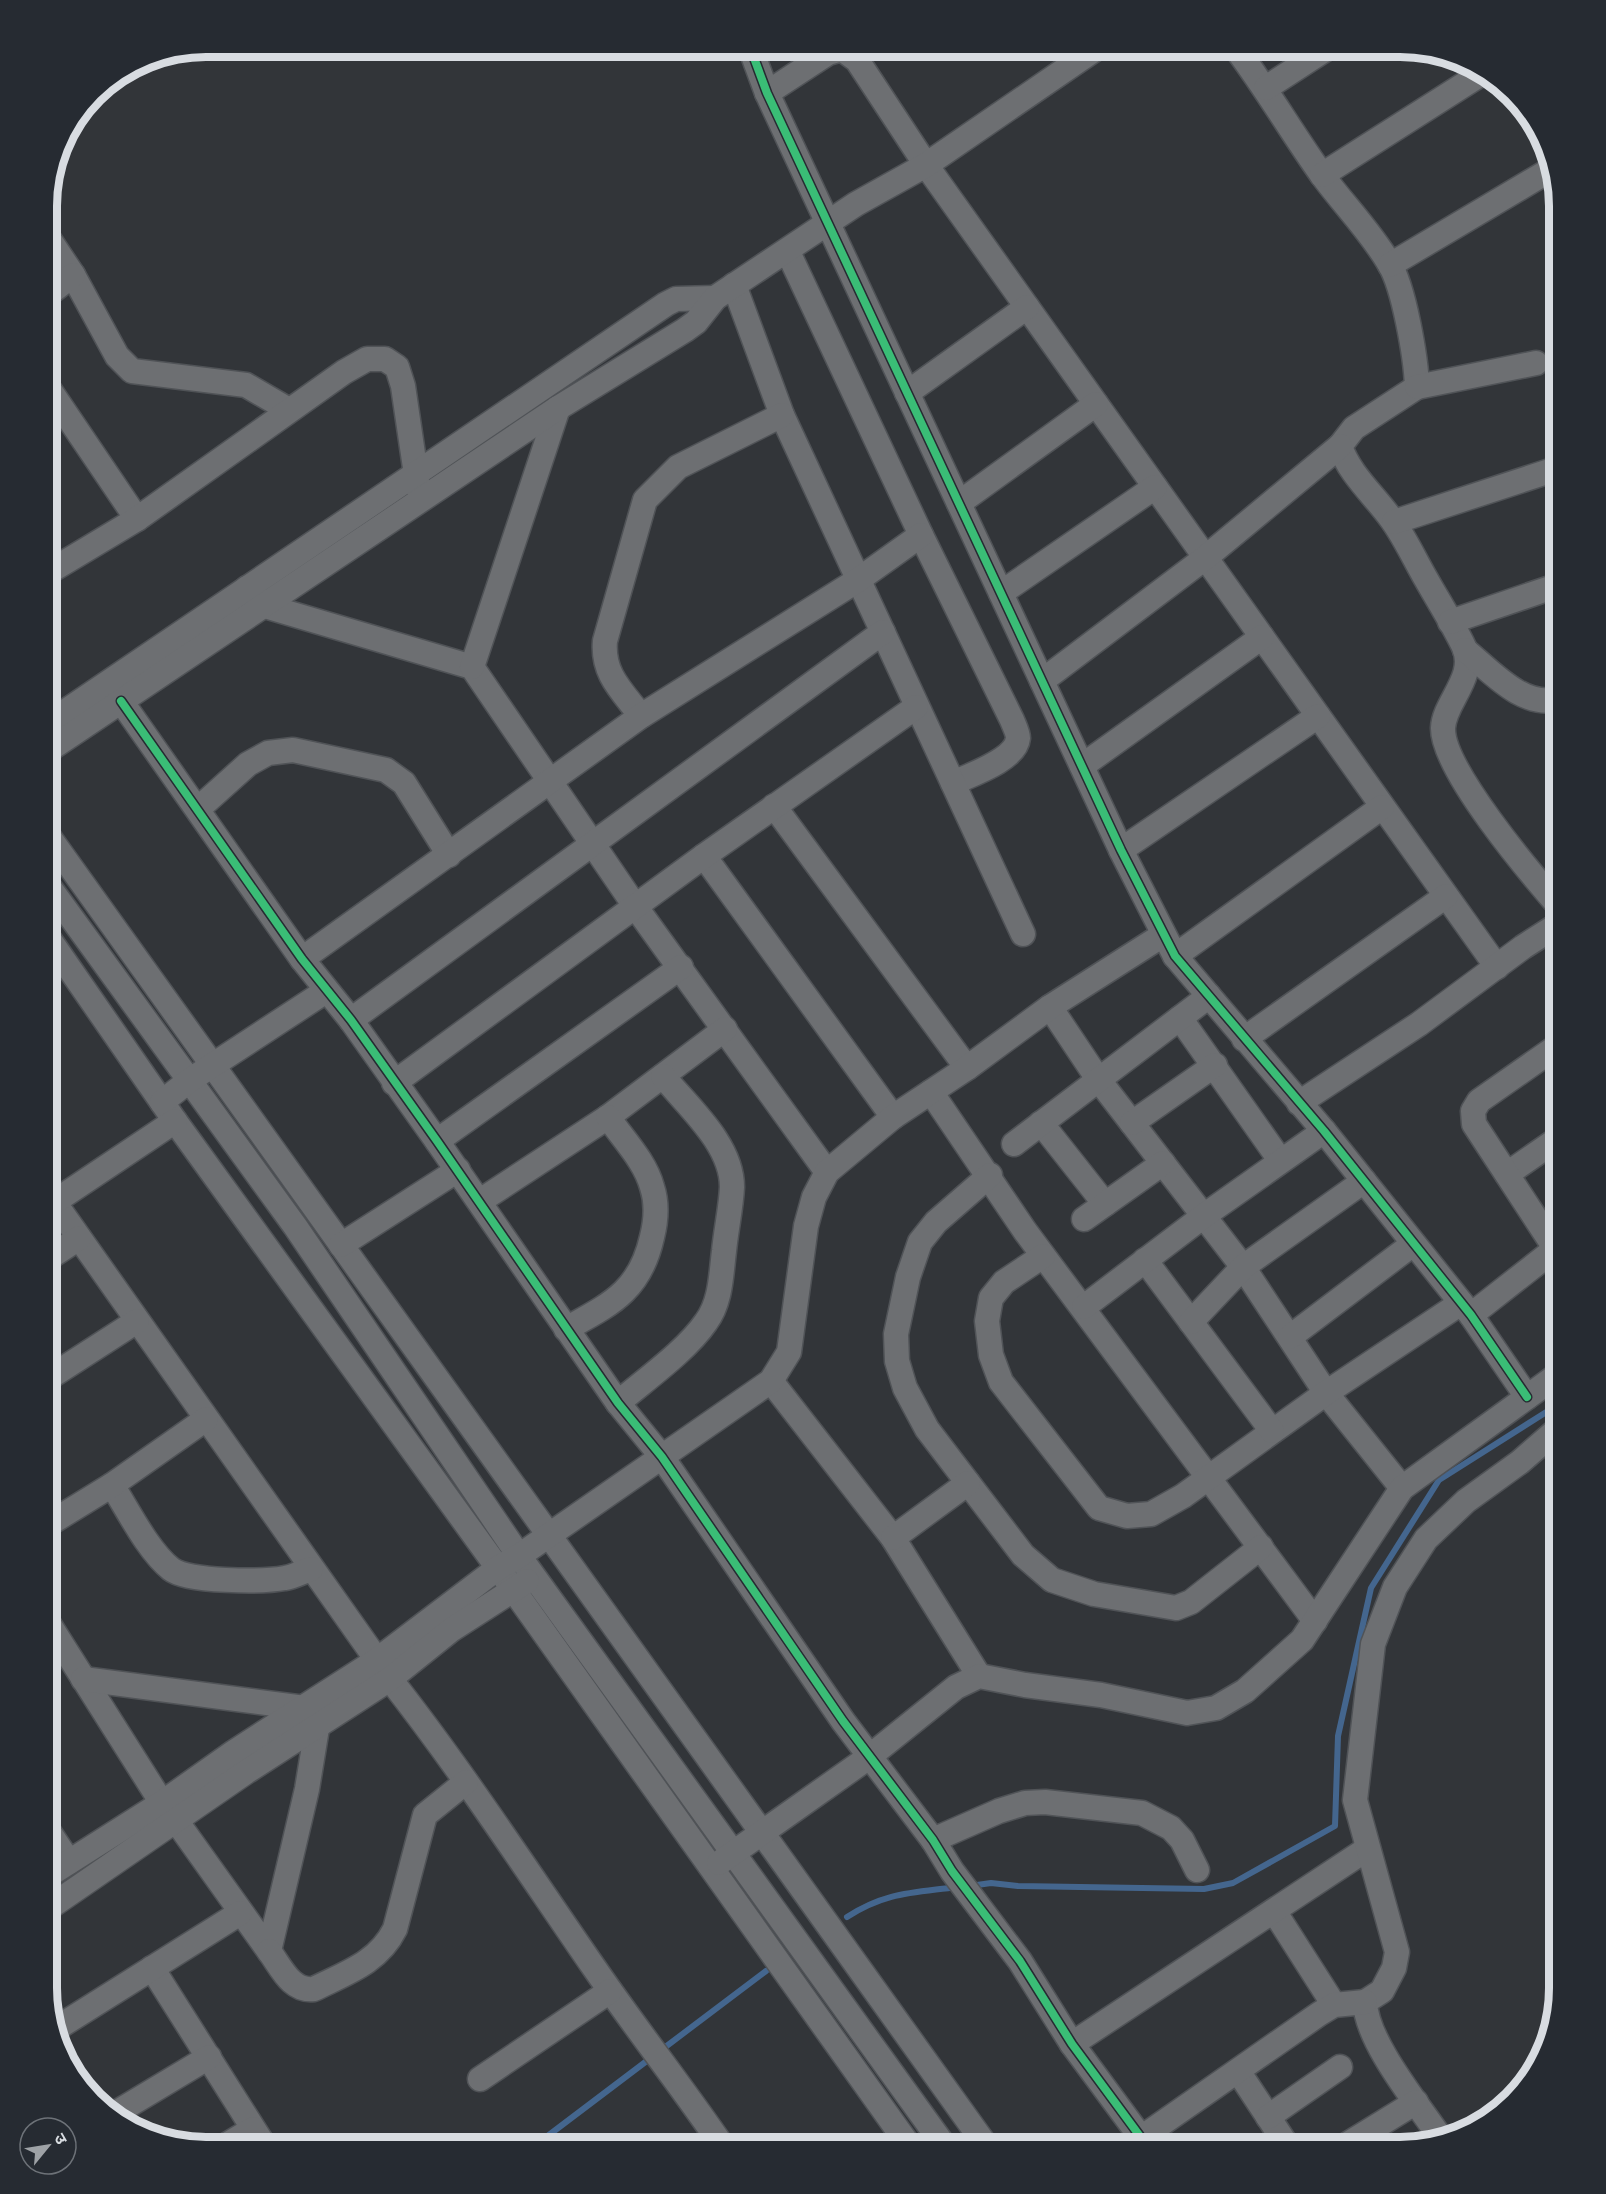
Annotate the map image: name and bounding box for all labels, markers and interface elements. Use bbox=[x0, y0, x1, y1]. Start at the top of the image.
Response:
north arrow bbox=[18, 2116, 78, 2176]
text: उ bbox=[50, 2130, 71, 2148]

